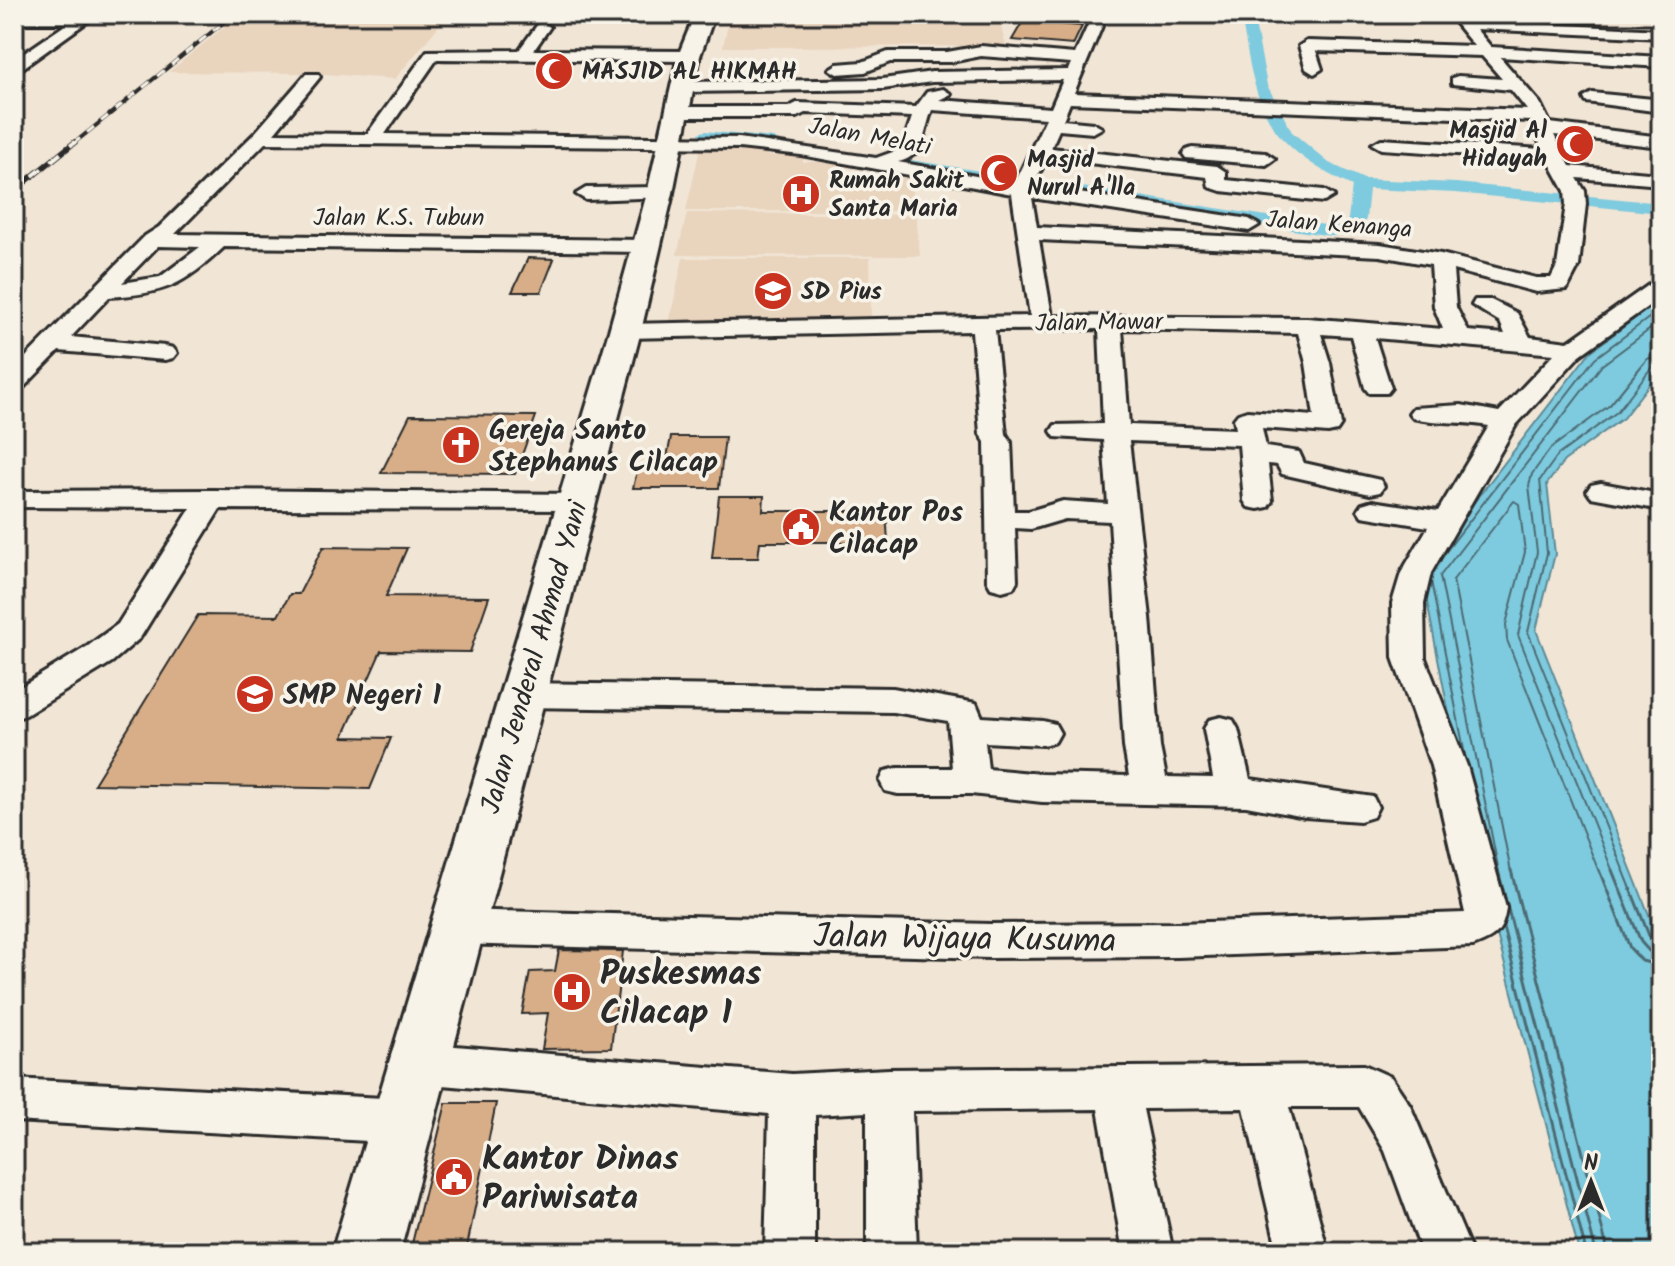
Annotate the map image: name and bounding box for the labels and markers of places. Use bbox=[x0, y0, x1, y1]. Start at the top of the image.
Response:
mosque icon: MASJID AL HIKMAH bbox=[533, 50, 575, 92]
place label: MASJID AL HIKMAH bbox=[582, 53, 797, 92]
place label: Masjid Al Hidayah bbox=[1449, 112, 1548, 179]
mosque icon: Masjid Al Hidayah bbox=[1554, 123, 1596, 165]
place label: Masjid Nurul A'lla bbox=[1027, 141, 1135, 208]
mosque icon: Masjid Nurul A'lla bbox=[978, 152, 1020, 194]
place label: Rumah Sakit Santa Maria bbox=[829, 162, 965, 229]
hospital icon: Rumah Sakit Santa Maria bbox=[780, 173, 822, 215]
school or university icon: SD Pius bbox=[752, 270, 794, 312]
place label: SD Pius bbox=[801, 273, 882, 312]
place label: Gereja Santo Stephanus Cilacap bbox=[489, 409, 718, 486]
church icon: Gereja Santo Stephanus Cilacap bbox=[440, 424, 482, 466]
place label: Kantor Pos Cilacap bbox=[829, 491, 963, 568]
public building icon: Kantor Pos Cilacap bbox=[780, 506, 822, 548]
school or university icon: SMP Negeri 1 bbox=[234, 673, 276, 715]
place label: SMP Negeri 1 bbox=[283, 674, 441, 719]
place label: Puskesmas Cilacap 1 bbox=[600, 948, 761, 1041]
hospital icon: Puskesmas Cilacap 1 bbox=[551, 971, 593, 1013]
place label: Kantor Dinas Pariwisata bbox=[482, 1133, 679, 1226]
public building icon: Kantor Dinas Pariwisata bbox=[433, 1156, 475, 1198]

